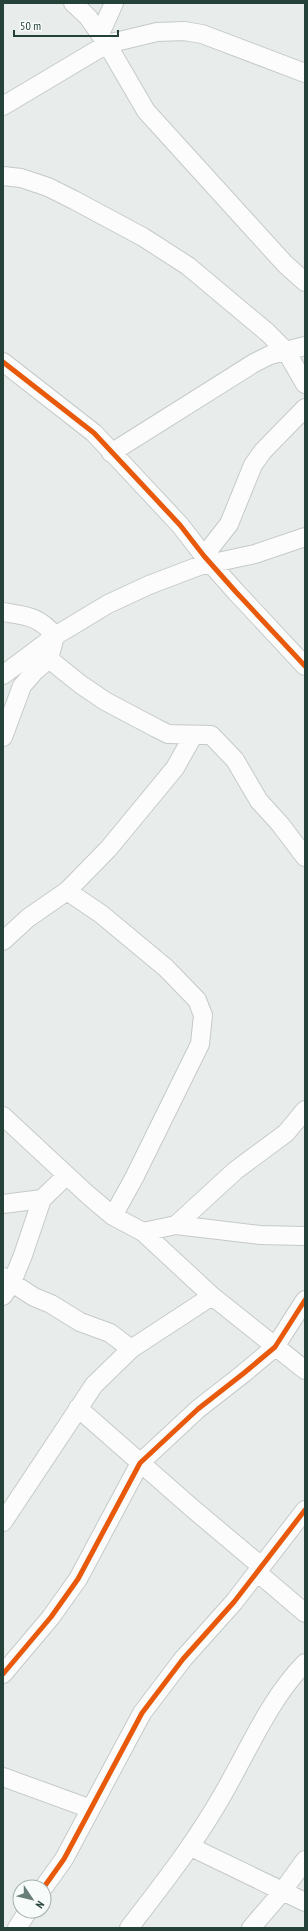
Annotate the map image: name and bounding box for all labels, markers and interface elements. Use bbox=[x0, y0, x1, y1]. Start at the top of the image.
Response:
scale bar bbox=[14, 12, 118, 38]
text: 50 m bbox=[20, 18, 41, 33]
north arrow bbox=[12, 1879, 52, 1919]
text: N bbox=[33, 1898, 48, 1911]

